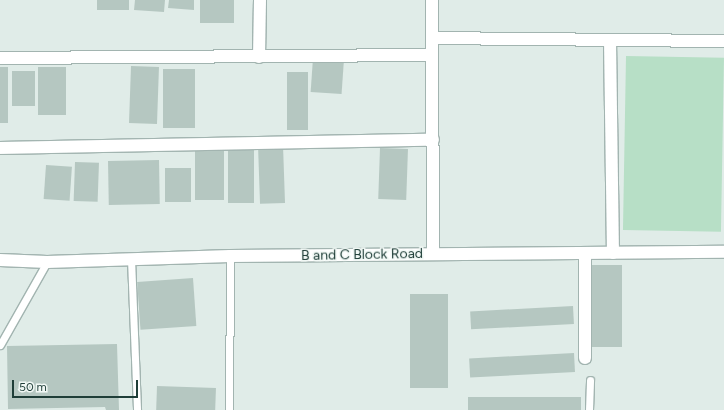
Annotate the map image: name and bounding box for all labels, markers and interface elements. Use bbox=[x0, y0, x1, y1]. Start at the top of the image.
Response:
street label: B and C Block Road bbox=[301, 246, 423, 264]
scale bar bbox=[14, 372, 140, 398]
text: 50 m bbox=[19, 380, 47, 394]

